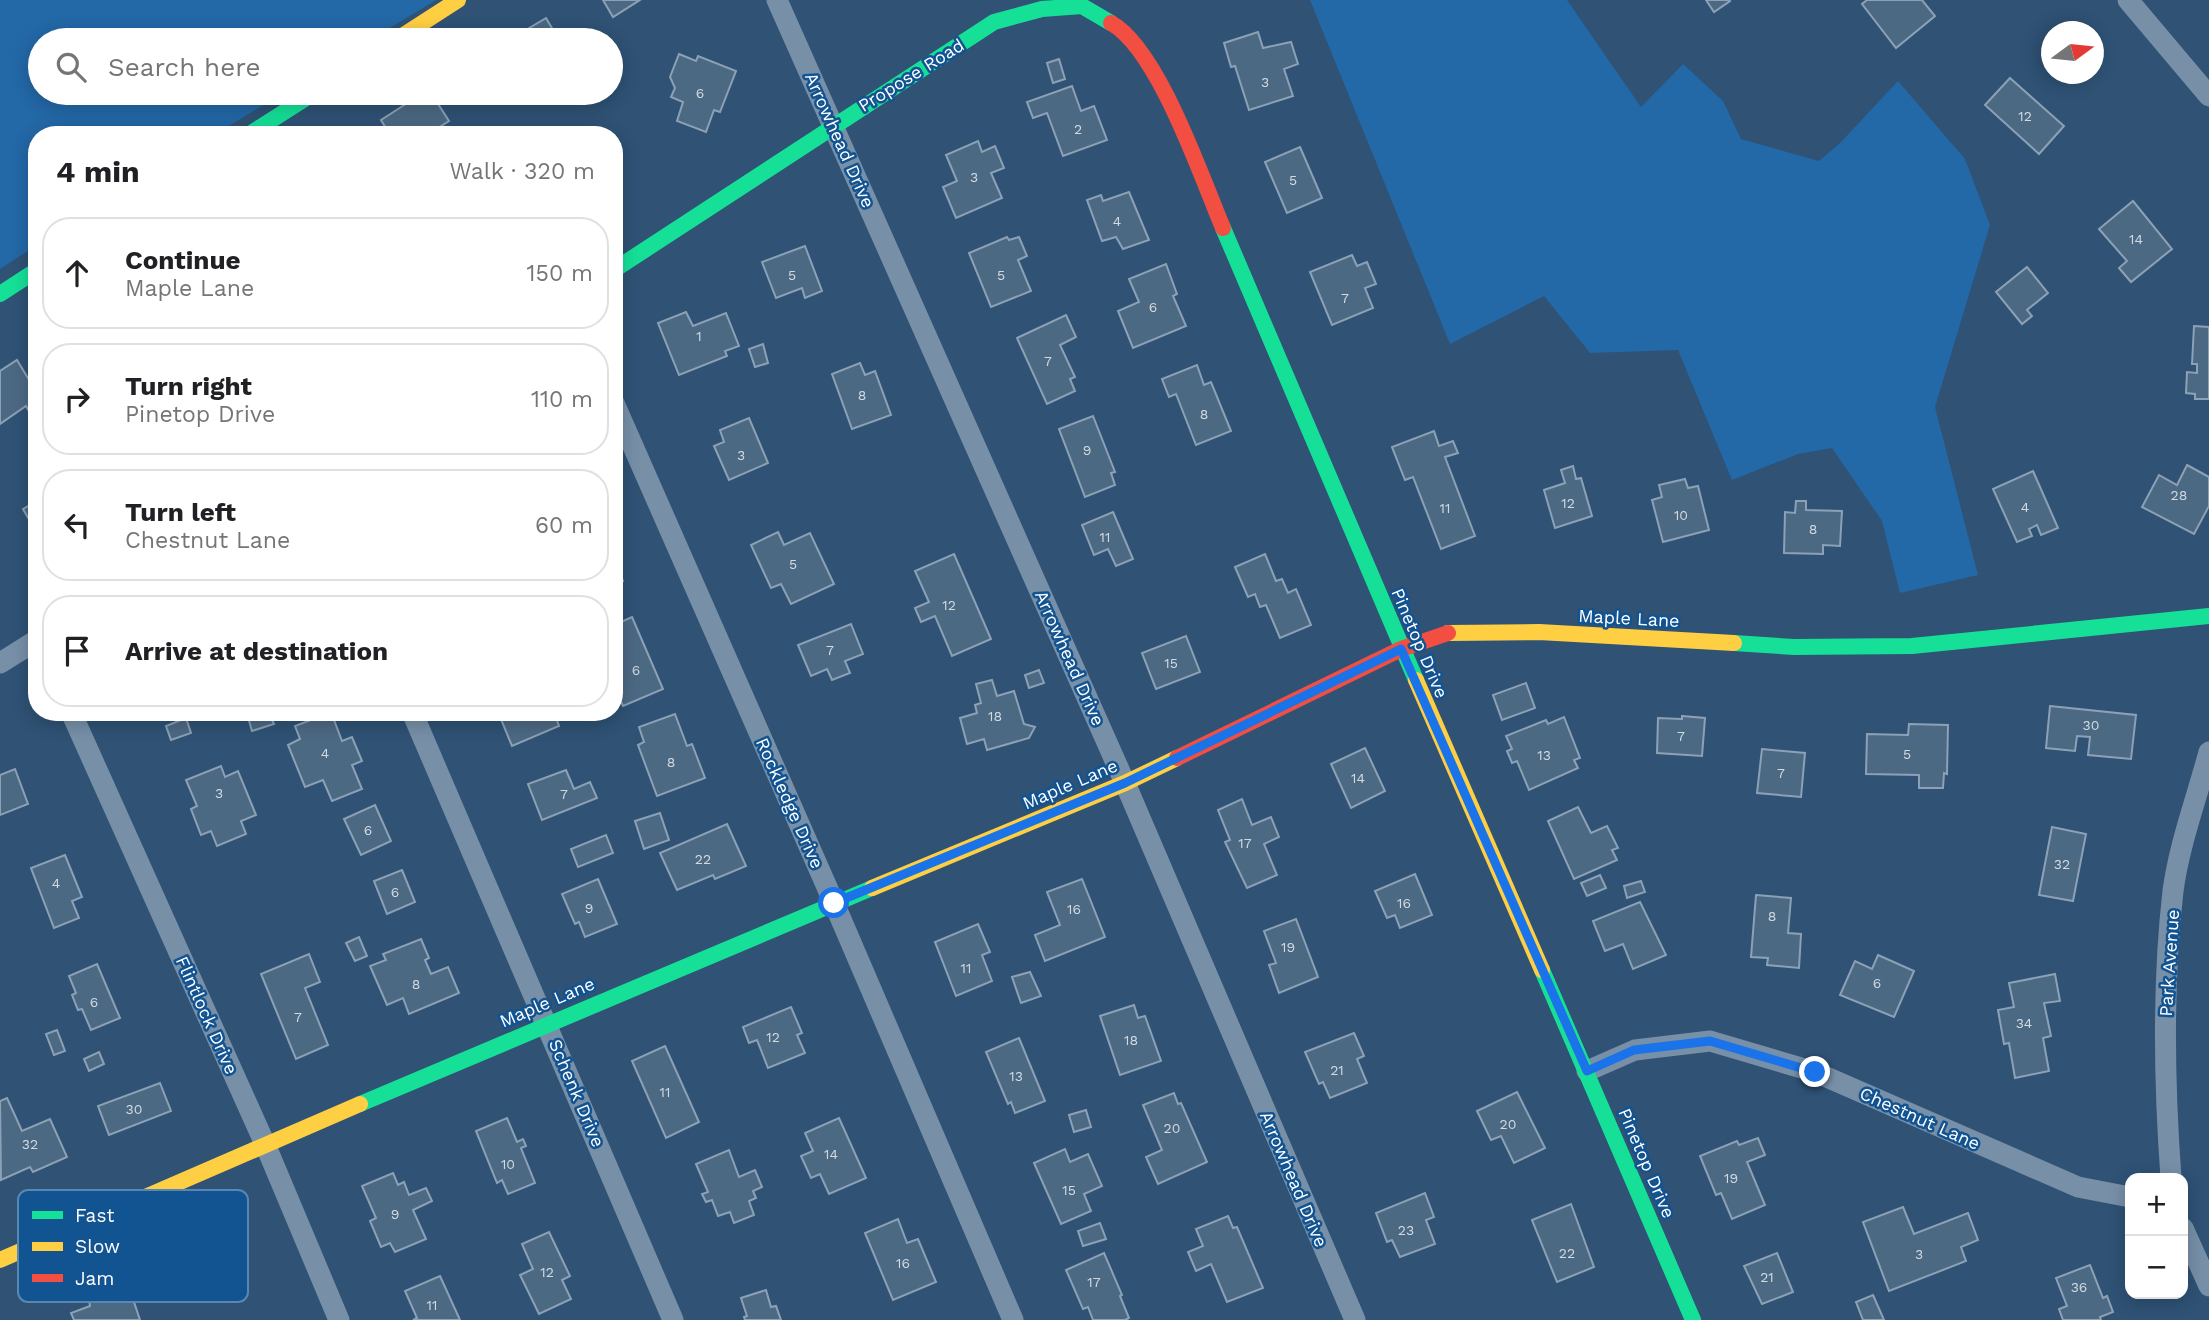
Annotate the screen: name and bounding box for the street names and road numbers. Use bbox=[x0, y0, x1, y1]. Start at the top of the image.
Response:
street label: Propose Road bbox=[854, 34, 968, 116]
street label: Arrowhead Drive bbox=[801, 69, 879, 211]
street label: Pinetop Drive bbox=[1387, 585, 1453, 701]
street label: Arrowhead Drive bbox=[1031, 587, 1109, 729]
street label: Maple Lane bbox=[1578, 605, 1680, 631]
street label: Rockledge Drive bbox=[752, 734, 828, 872]
street label: Maple Lane bbox=[1019, 755, 1121, 813]
street label: Park Avenue bbox=[2155, 909, 2183, 1017]
street label: Flintlock Drive bbox=[172, 953, 242, 1077]
street label: Maple Lane bbox=[496, 973, 598, 1031]
street label: Schenk Drive bbox=[545, 1036, 609, 1150]
street label: Chestnut Lane bbox=[1857, 1082, 1983, 1154]
street label: Pinetop Drive bbox=[1614, 1105, 1680, 1221]
street label: Arrowhead Drive bbox=[1256, 1108, 1332, 1250]

